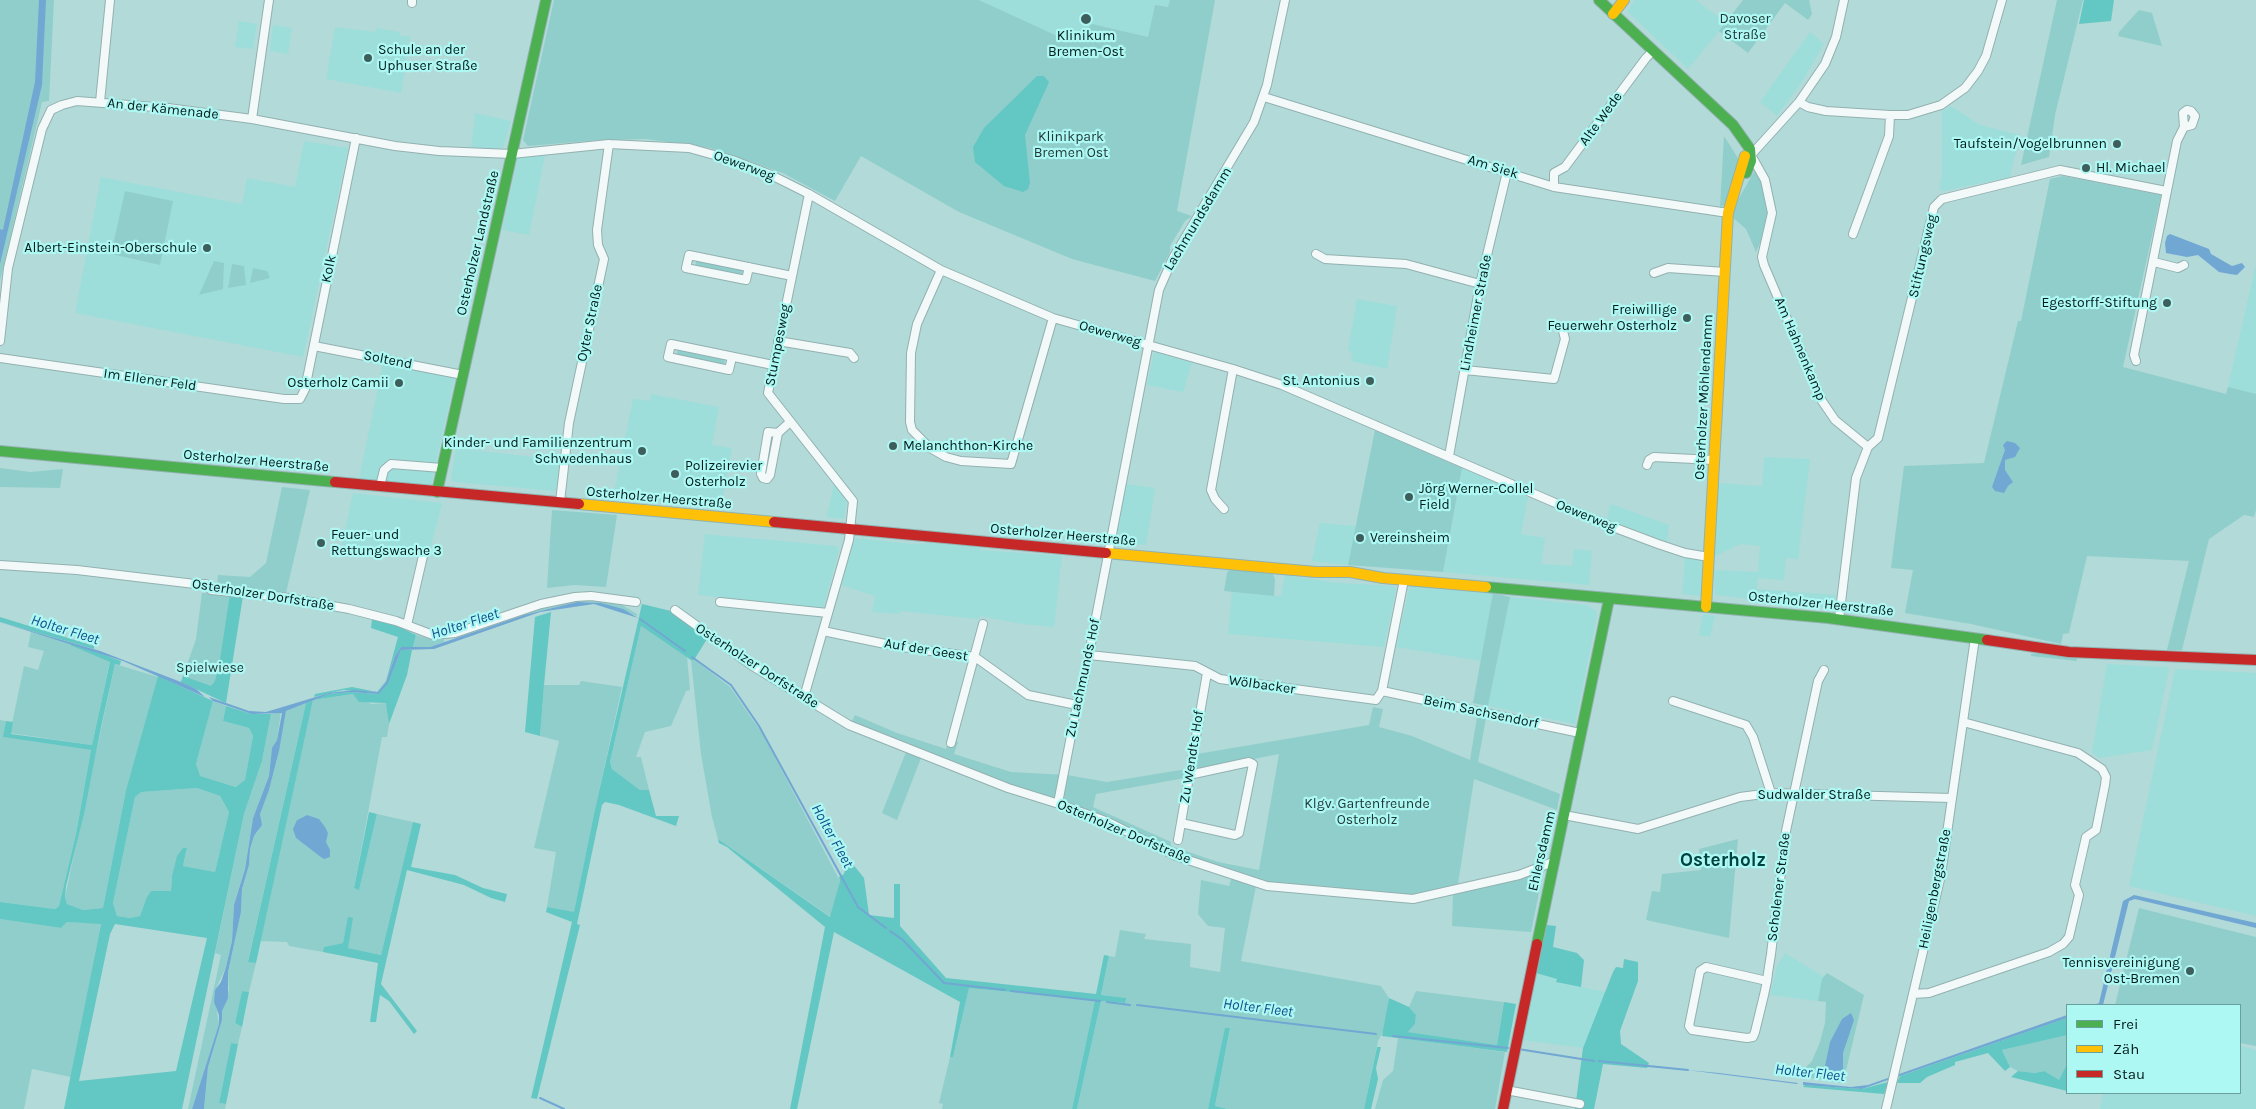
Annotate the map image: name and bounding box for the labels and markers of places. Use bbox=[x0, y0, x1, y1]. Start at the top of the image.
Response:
marker: Klinikum Bremen-Ost bbox=[1079, 12, 1093, 26]
place label: Klinikum Bremen-Ost bbox=[1048, 28, 1124, 60]
place label: Schule an der Uphuser Straße bbox=[378, 42, 477, 74]
marker: Schule an der Uphuser Straße bbox=[362, 52, 374, 64]
place label: Taufstein/Vogelbrunnen bbox=[1954, 136, 2107, 152]
marker: Taufstein/Vogelbrunnen bbox=[2111, 138, 2123, 150]
place label: Hl. Michael bbox=[2096, 160, 2166, 176]
marker: Hl. Michael bbox=[2080, 162, 2092, 174]
place label: Albert-Einstein-Oberschule bbox=[24, 240, 197, 256]
marker: Albert-Einstein-Oberschule bbox=[201, 242, 213, 254]
place label: Egestorff-Stiftung bbox=[2041, 295, 2157, 311]
marker: Egestorff-Stiftung bbox=[2161, 297, 2173, 309]
place label: Freiwillige Feuerwehr Osterholz bbox=[1547, 302, 1677, 334]
marker: Freiwillige Feuerwehr Osterholz bbox=[1681, 312, 1693, 324]
place label: St. Antonius bbox=[1283, 373, 1360, 389]
place label: Osterholz Camii bbox=[287, 375, 389, 391]
marker: St. Antonius bbox=[1364, 375, 1376, 387]
marker: Osterholz Camii bbox=[393, 377, 405, 389]
place label: Kinder- und Familienzentrum Schwedenhaus bbox=[444, 435, 632, 468]
place label: Melanchthon-Kirche bbox=[903, 438, 1033, 454]
marker: Melanchthon-Kirche bbox=[887, 440, 899, 452]
marker: Kinder- und Familienzentrum Schwedenhaus bbox=[636, 445, 648, 457]
place label: Polizeirevier Osterholz bbox=[685, 458, 762, 491]
marker: Polizeirevier Osterholz bbox=[669, 468, 681, 480]
place label: Jörg Werner-Collel Field bbox=[1419, 481, 1533, 514]
marker: Jörg Werner-Collel Field bbox=[1403, 491, 1415, 503]
place label: Feuer- und Rettungswache 3 bbox=[331, 527, 442, 560]
place label: Vereinsheim bbox=[1370, 530, 1450, 546]
marker: Vereinsheim bbox=[1354, 532, 1366, 544]
marker: Feuer- und Rettungswache 3 bbox=[315, 537, 327, 549]
place label: Tennisvereinigung Ost-Bremen bbox=[2062, 955, 2180, 988]
marker: Tennisvereinigung Ost-Bremen bbox=[2184, 965, 2196, 977]

